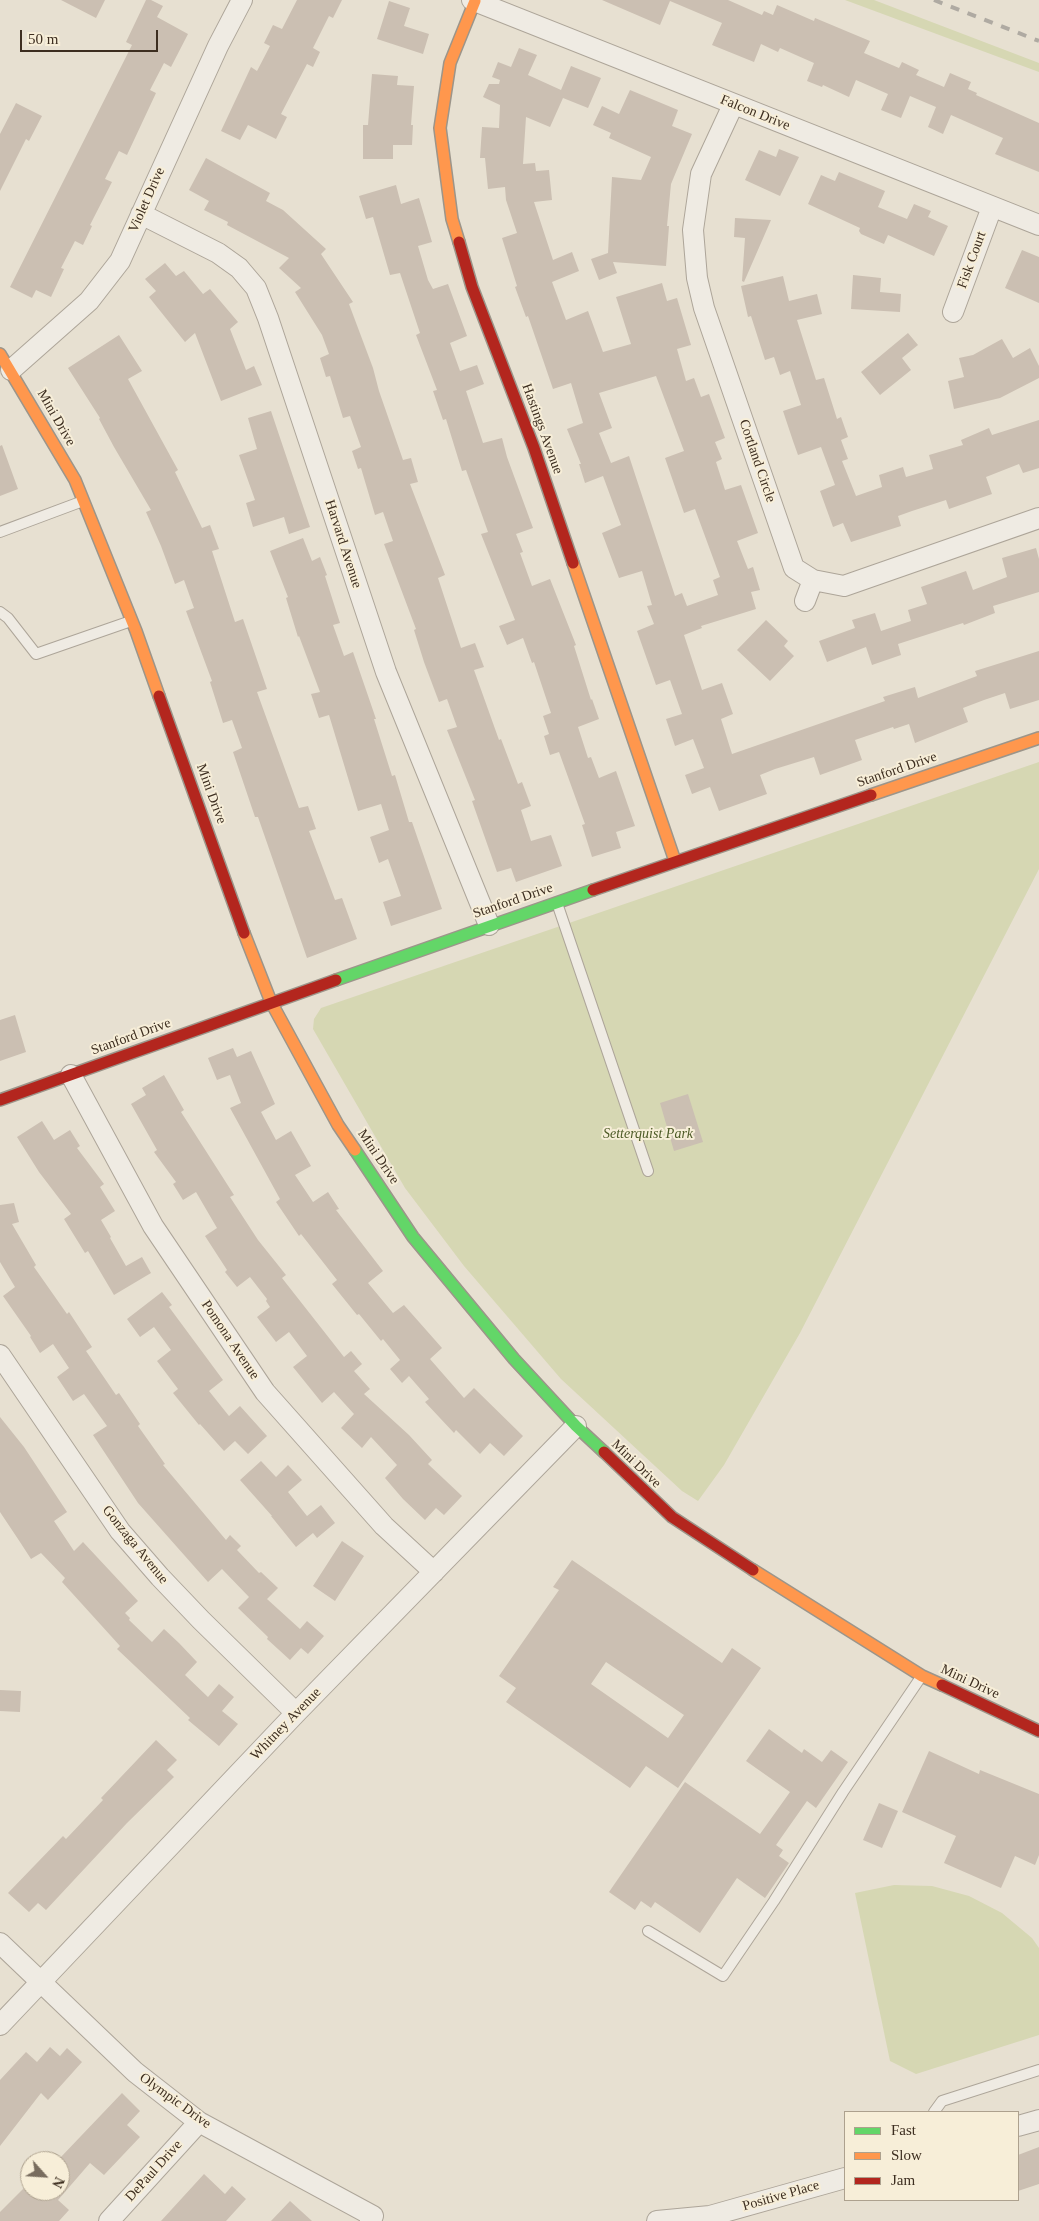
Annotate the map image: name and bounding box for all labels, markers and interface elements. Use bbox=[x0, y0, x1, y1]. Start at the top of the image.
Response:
scale bar bbox=[22, 20, 160, 52]
text: 50 m bbox=[28, 31, 58, 47]
street label: Falcon Drive bbox=[718, 91, 792, 135]
street label: Violet Drive bbox=[125, 165, 169, 235]
street label: Fisk Court bbox=[954, 229, 990, 291]
street label: Hastings Avenue bbox=[518, 381, 566, 477]
street label: Mini Drive bbox=[33, 387, 79, 449]
street label: Cortland Circle bbox=[735, 417, 779, 505]
street label: Harvard Avenue bbox=[321, 498, 365, 590]
street label: Stanford Drive bbox=[855, 748, 939, 792]
street label: Mini Drive bbox=[192, 762, 230, 826]
street label: Stanford Drive bbox=[471, 879, 555, 923]
street label: Stanford Drive bbox=[89, 1015, 173, 1059]
street label: Mini Drive bbox=[354, 1126, 402, 1188]
park label: Setterquist Park bbox=[603, 1126, 693, 1142]
street label: Pomona Avenue bbox=[197, 1297, 263, 1383]
street label: Mini Drive bbox=[608, 1436, 664, 1492]
street label: Gonzaga Avenue bbox=[98, 1503, 172, 1587]
street label: Mini Drive bbox=[938, 1661, 1002, 1703]
street label: Whitney Avenue bbox=[247, 1684, 325, 1764]
street label: Olympic Drive bbox=[136, 2069, 214, 2133]
legend bbox=[844, 2111, 1019, 2201]
text: Fast bbox=[891, 2122, 916, 2138]
street label: DePaul Drive bbox=[122, 2137, 186, 2205]
text: Slow bbox=[891, 2147, 922, 2163]
north arrow bbox=[20, 2151, 70, 2201]
text: Jam bbox=[891, 2172, 915, 2188]
text: N bbox=[49, 2175, 67, 2190]
street label: Positive Place bbox=[741, 2177, 821, 2215]

